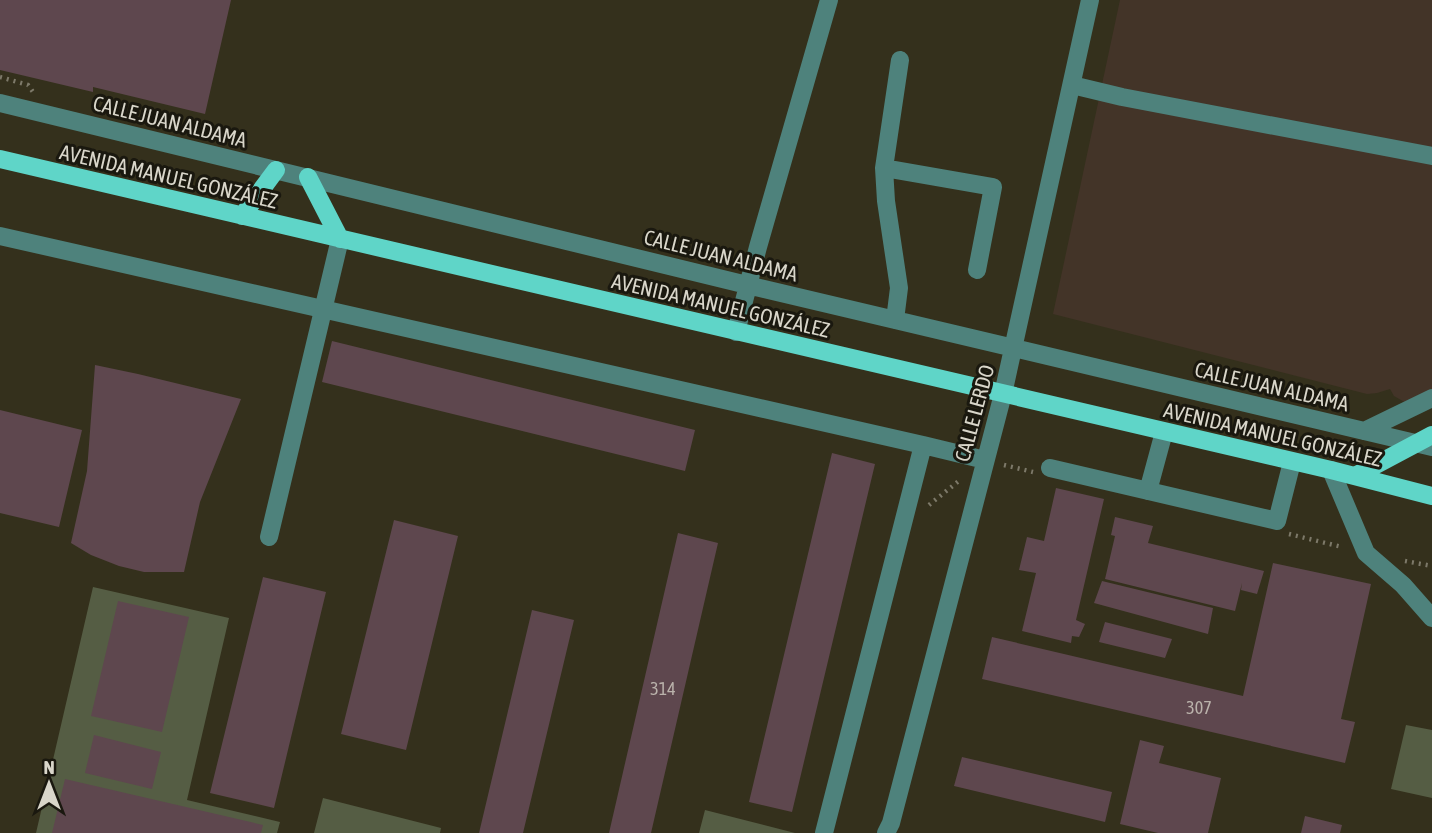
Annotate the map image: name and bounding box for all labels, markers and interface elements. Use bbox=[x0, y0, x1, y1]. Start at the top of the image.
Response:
street label: CALLE JUAN ALDAMA bbox=[91, 90, 250, 152]
street label: AVENIDA MANUEL GONZÁLEZ bbox=[58, 139, 280, 213]
street label: CALLE JUAN ALDAMA bbox=[642, 224, 801, 286]
street label: AVENIDA MANUEL GONZÁLEZ bbox=[610, 268, 832, 342]
street label: CALLE JUAN ALDAMA bbox=[1193, 357, 1352, 416]
street label: CALLE LERDO bbox=[950, 362, 998, 464]
street label: AVENIDA MANUEL GONZÁLEZ bbox=[1162, 397, 1384, 471]
house number: 314 bbox=[650, 678, 676, 699]
house number: 307 bbox=[1186, 697, 1212, 718]
north arrow bbox=[14, 749, 84, 819]
text: N bbox=[43, 756, 55, 778]

